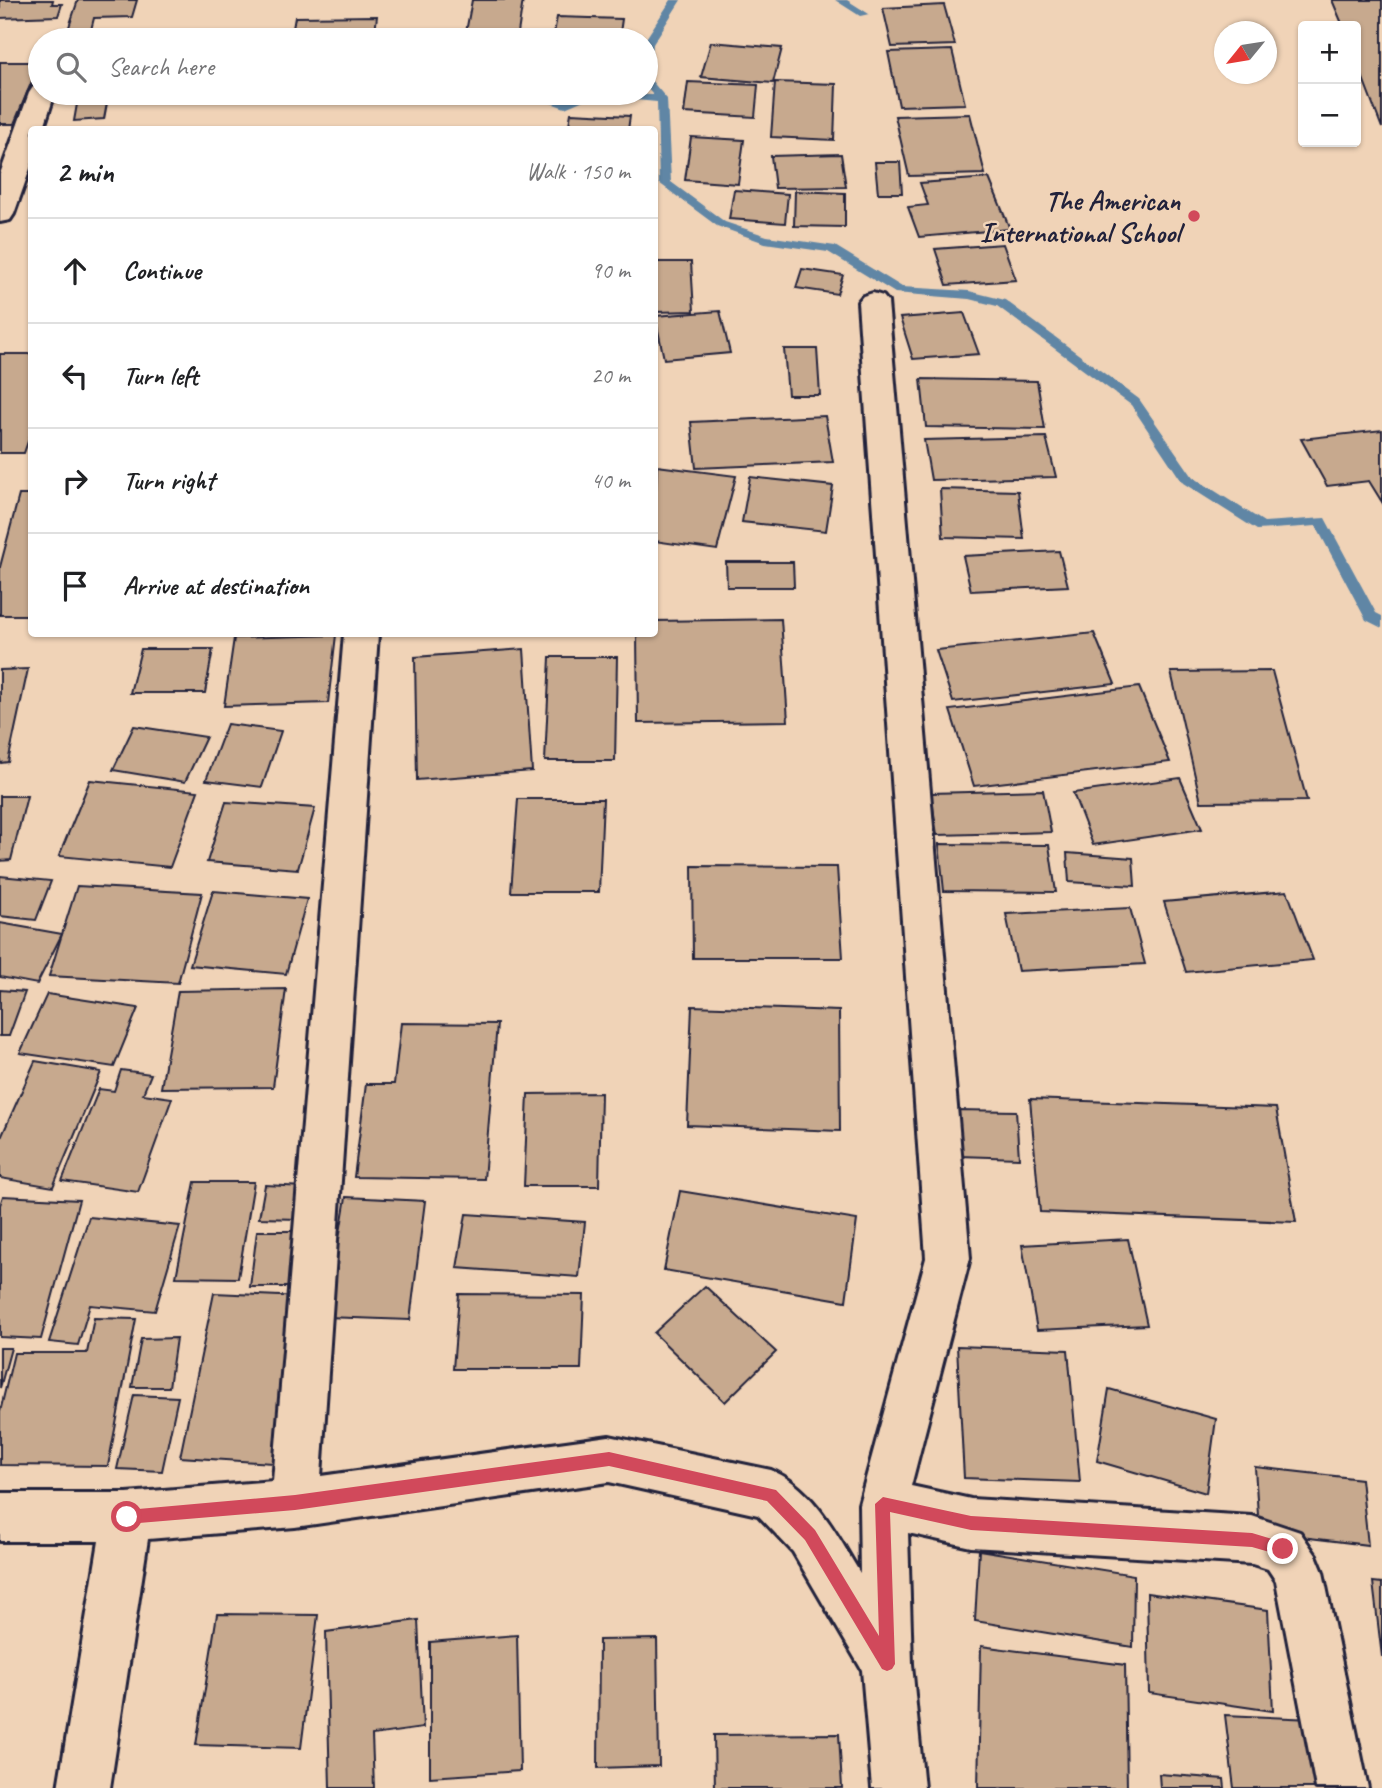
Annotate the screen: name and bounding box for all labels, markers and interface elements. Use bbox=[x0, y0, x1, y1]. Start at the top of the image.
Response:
north arrow bbox=[1214, 21, 1277, 84]
map controls bbox=[1298, 21, 1361, 147]
button: + bbox=[1298, 21, 1361, 84]
search box bbox=[28, 28, 658, 105]
icon: search bbox=[52, 48, 90, 86]
text: Search here bbox=[108, 50, 214, 83]
button: − bbox=[1298, 84, 1361, 147]
text: 2 min bbox=[56, 153, 113, 191]
text: Walk · 150 m bbox=[526, 157, 630, 186]
place label: The American International School bbox=[980, 183, 1186, 250]
marker: The American International School bbox=[1186, 208, 1202, 224]
icon: ahead bbox=[56, 252, 94, 290]
text: Continue bbox=[123, 254, 201, 287]
text: 90 m bbox=[591, 256, 630, 285]
icon: left bbox=[56, 357, 94, 395]
text: Turn left bbox=[123, 359, 198, 392]
text: 20 m bbox=[591, 361, 630, 390]
icon: right bbox=[56, 462, 94, 500]
text: Turn right bbox=[123, 464, 214, 497]
text: 40 m bbox=[591, 466, 630, 495]
icon: arrive bbox=[56, 567, 94, 605]
text: Arrive at destination bbox=[123, 569, 309, 602]
route start bbox=[111, 1501, 142, 1532]
route end bbox=[1267, 1533, 1298, 1564]

